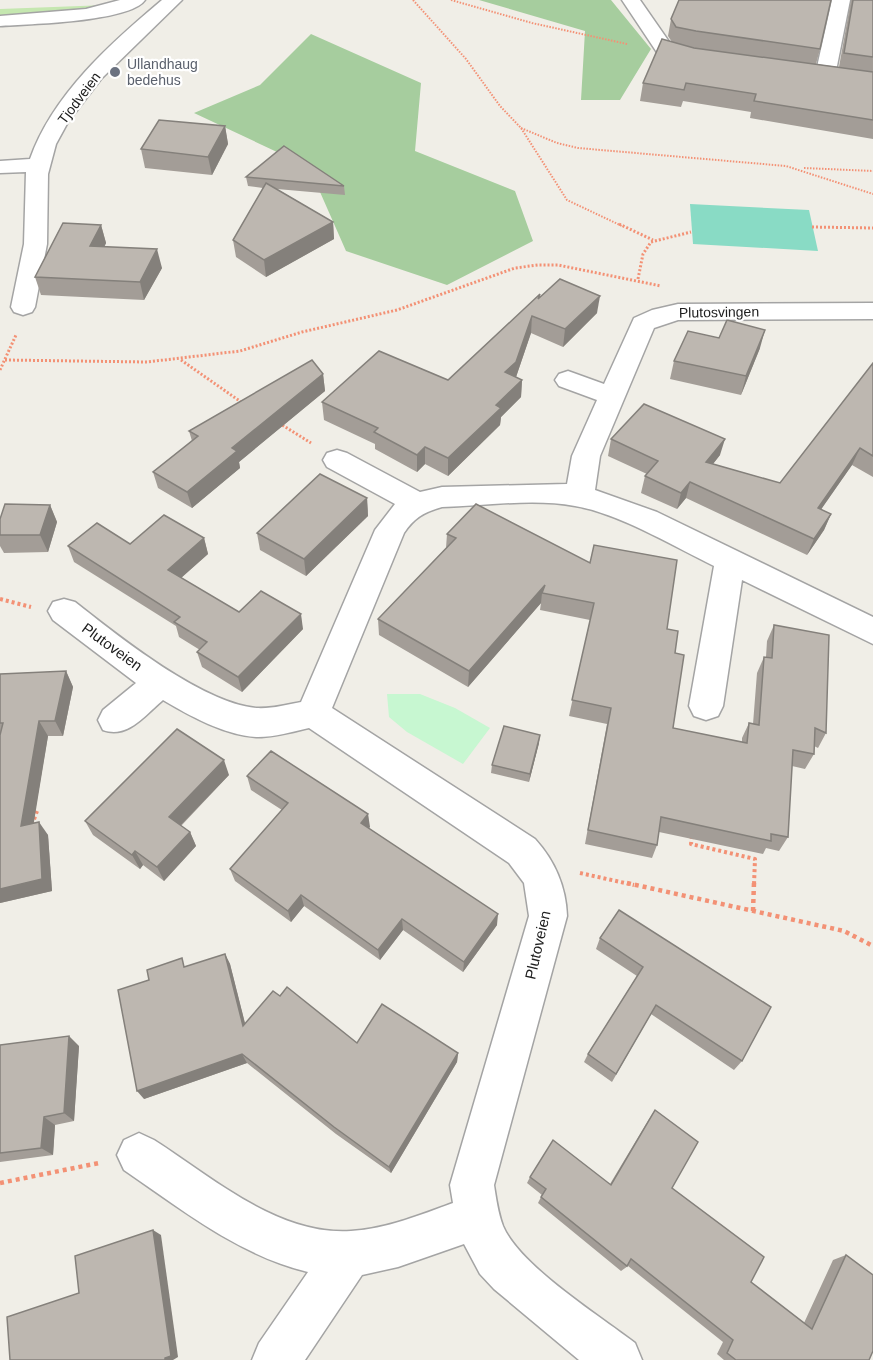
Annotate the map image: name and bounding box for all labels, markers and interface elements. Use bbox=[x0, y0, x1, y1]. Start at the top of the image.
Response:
place label: Ullandhaug bedehus bbox=[127, 56, 198, 88]
marker: Ullandhaug bedehus bbox=[108, 65, 122, 79]
street label: Tjodveien bbox=[54, 69, 104, 127]
street label: Plutosvingen bbox=[679, 303, 759, 321]
street label: Plutoveien bbox=[79, 619, 146, 674]
street label: Plutoveien bbox=[521, 909, 554, 981]

